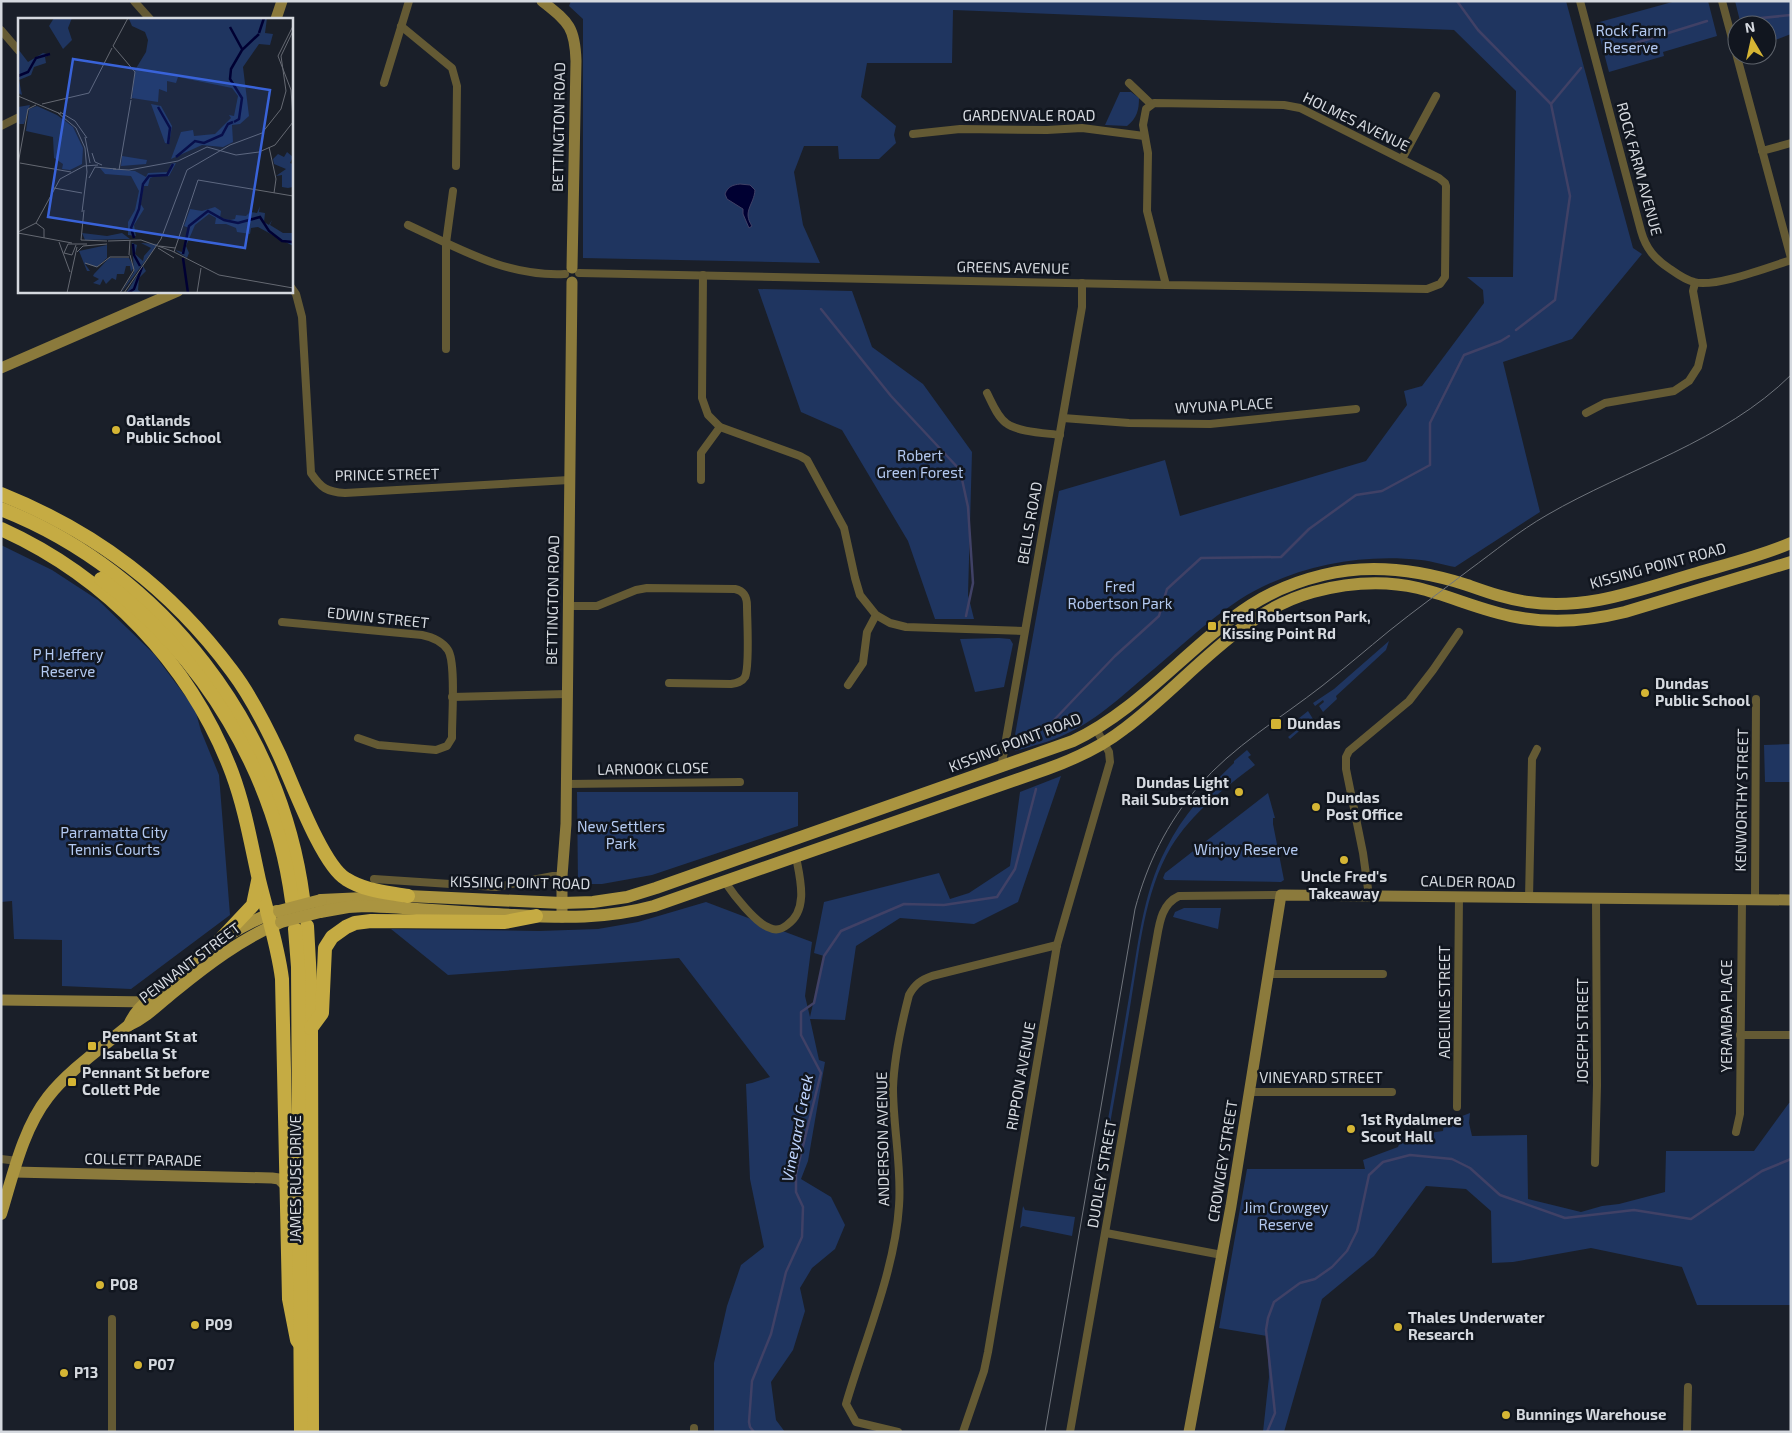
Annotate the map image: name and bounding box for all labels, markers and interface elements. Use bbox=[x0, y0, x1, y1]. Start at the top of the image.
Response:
north arrow bbox=[1727, 15, 1777, 65]
text: N bbox=[1744, 17, 1756, 36]
inset map bbox=[18, 18, 292, 292]
park label: Rock Farm Reserve bbox=[1595, 21, 1667, 56]
street label: BETTINGTON ROAD bbox=[548, 62, 568, 192]
street label: HOLMES AVENUE bbox=[1300, 88, 1413, 155]
street label: ROCK FARM AVENUE bbox=[1614, 100, 1666, 237]
street label: GARDENVALE ROAD bbox=[963, 106, 1095, 124]
street label: GREENS AVENUE bbox=[956, 257, 1070, 277]
street label: WYUNA PLACE bbox=[1174, 393, 1274, 417]
place label: Oatlands Public School bbox=[126, 411, 221, 446]
marker: Oatlands Public School bbox=[110, 424, 122, 436]
park label: Robert Green Forest bbox=[877, 446, 964, 481]
street label: PRINCE STREET bbox=[334, 464, 440, 484]
street label: BELLS ROAD bbox=[1013, 480, 1045, 565]
street label: BETTINGTON ROAD bbox=[542, 535, 562, 665]
street label: KISSING POINT ROAD bbox=[1588, 538, 1728, 592]
park label: Fred Robertson Park bbox=[1068, 577, 1173, 612]
street label: EDWIN STREET bbox=[326, 603, 430, 631]
place label: Fred Robertson Park, Kissing Point Rd bbox=[1222, 607, 1371, 642]
marker: Fred Robertson Park, Kissing Point Rd bbox=[1206, 620, 1218, 632]
park label: P H Jeffery Reserve bbox=[33, 645, 103, 680]
place label: Dundas Public School bbox=[1655, 674, 1750, 709]
marker: Dundas Public School bbox=[1639, 687, 1651, 699]
street label: KISSING POINT ROAD bbox=[946, 708, 1083, 776]
place label: Dundas bbox=[1287, 714, 1341, 732]
marker: Dundas bbox=[1269, 717, 1283, 731]
street label: KENWORTHY STREET bbox=[1731, 728, 1751, 872]
street label: LARNOOK CLOSE bbox=[597, 758, 709, 778]
place label: Dundas Light Rail Substation bbox=[1121, 773, 1229, 808]
marker: Dundas Light Rail Substation bbox=[1233, 786, 1245, 798]
place label: Dundas Post Office bbox=[1326, 788, 1403, 823]
marker: Dundas Post Office bbox=[1310, 801, 1322, 813]
park label: New Settlers Park bbox=[577, 817, 665, 852]
park label: Parramatta City Tennis Courts bbox=[60, 823, 168, 858]
park label: Winjoy Reserve bbox=[1194, 840, 1298, 859]
marker: Uncle Fred's Takeaway bbox=[1338, 854, 1350, 866]
place label: Uncle Fred's Takeaway bbox=[1301, 867, 1387, 903]
street label: CALDER ROAD bbox=[1420, 871, 1516, 891]
street label: KISSING POINT ROAD bbox=[450, 872, 590, 892]
street label: PENNANT STREET bbox=[135, 918, 244, 1006]
street label: ADELINE STREET bbox=[1435, 945, 1453, 1059]
street label: YERAMBA PLACE bbox=[1717, 959, 1735, 1073]
street label: JOSEPH STREET bbox=[1573, 978, 1591, 1084]
street label: RIPPON AVENUE bbox=[1002, 1020, 1038, 1131]
place label: Pennant St at Isabella St bbox=[102, 1027, 198, 1062]
marker: Pennant St at Isabella St bbox=[86, 1040, 98, 1052]
place label: Pennant St before Collett Pde bbox=[82, 1063, 210, 1098]
street label: VINEYARD STREET bbox=[1259, 1068, 1383, 1086]
street label: ANDERSON AVENUE bbox=[872, 1071, 892, 1207]
water label: Vineyard Creek bbox=[777, 1073, 817, 1183]
marker: Pennant St before Collett Pde bbox=[66, 1076, 78, 1088]
street label: CROWGEY STREET bbox=[1203, 1098, 1241, 1223]
place label: 1st Rydalmere Scout Hall bbox=[1361, 1110, 1462, 1145]
street label: JAMES RUSE DRIVE bbox=[286, 1115, 304, 1243]
street label: DUDLEY STREET bbox=[1083, 1118, 1119, 1229]
marker: 1st Rydalmere Scout Hall bbox=[1345, 1123, 1357, 1135]
street label: COLLETT PARADE bbox=[84, 1149, 202, 1169]
park label: Jim Crowgey Reserve bbox=[1244, 1198, 1328, 1233]
place label: P08 bbox=[110, 1275, 138, 1293]
marker: P08 bbox=[94, 1279, 106, 1291]
place label: Thales Underwater Research bbox=[1408, 1308, 1545, 1343]
place label: P09 bbox=[205, 1315, 233, 1333]
marker: P09 bbox=[189, 1319, 201, 1331]
marker: Thales Underwater Research bbox=[1392, 1321, 1404, 1333]
place label: P07 bbox=[148, 1355, 175, 1373]
marker: P07 bbox=[132, 1359, 144, 1371]
place label: P13 bbox=[74, 1363, 98, 1381]
marker: P13 bbox=[58, 1367, 70, 1379]
place label: Bunnings Warehouse bbox=[1516, 1405, 1666, 1423]
marker: Bunnings Warehouse bbox=[1500, 1409, 1512, 1421]

